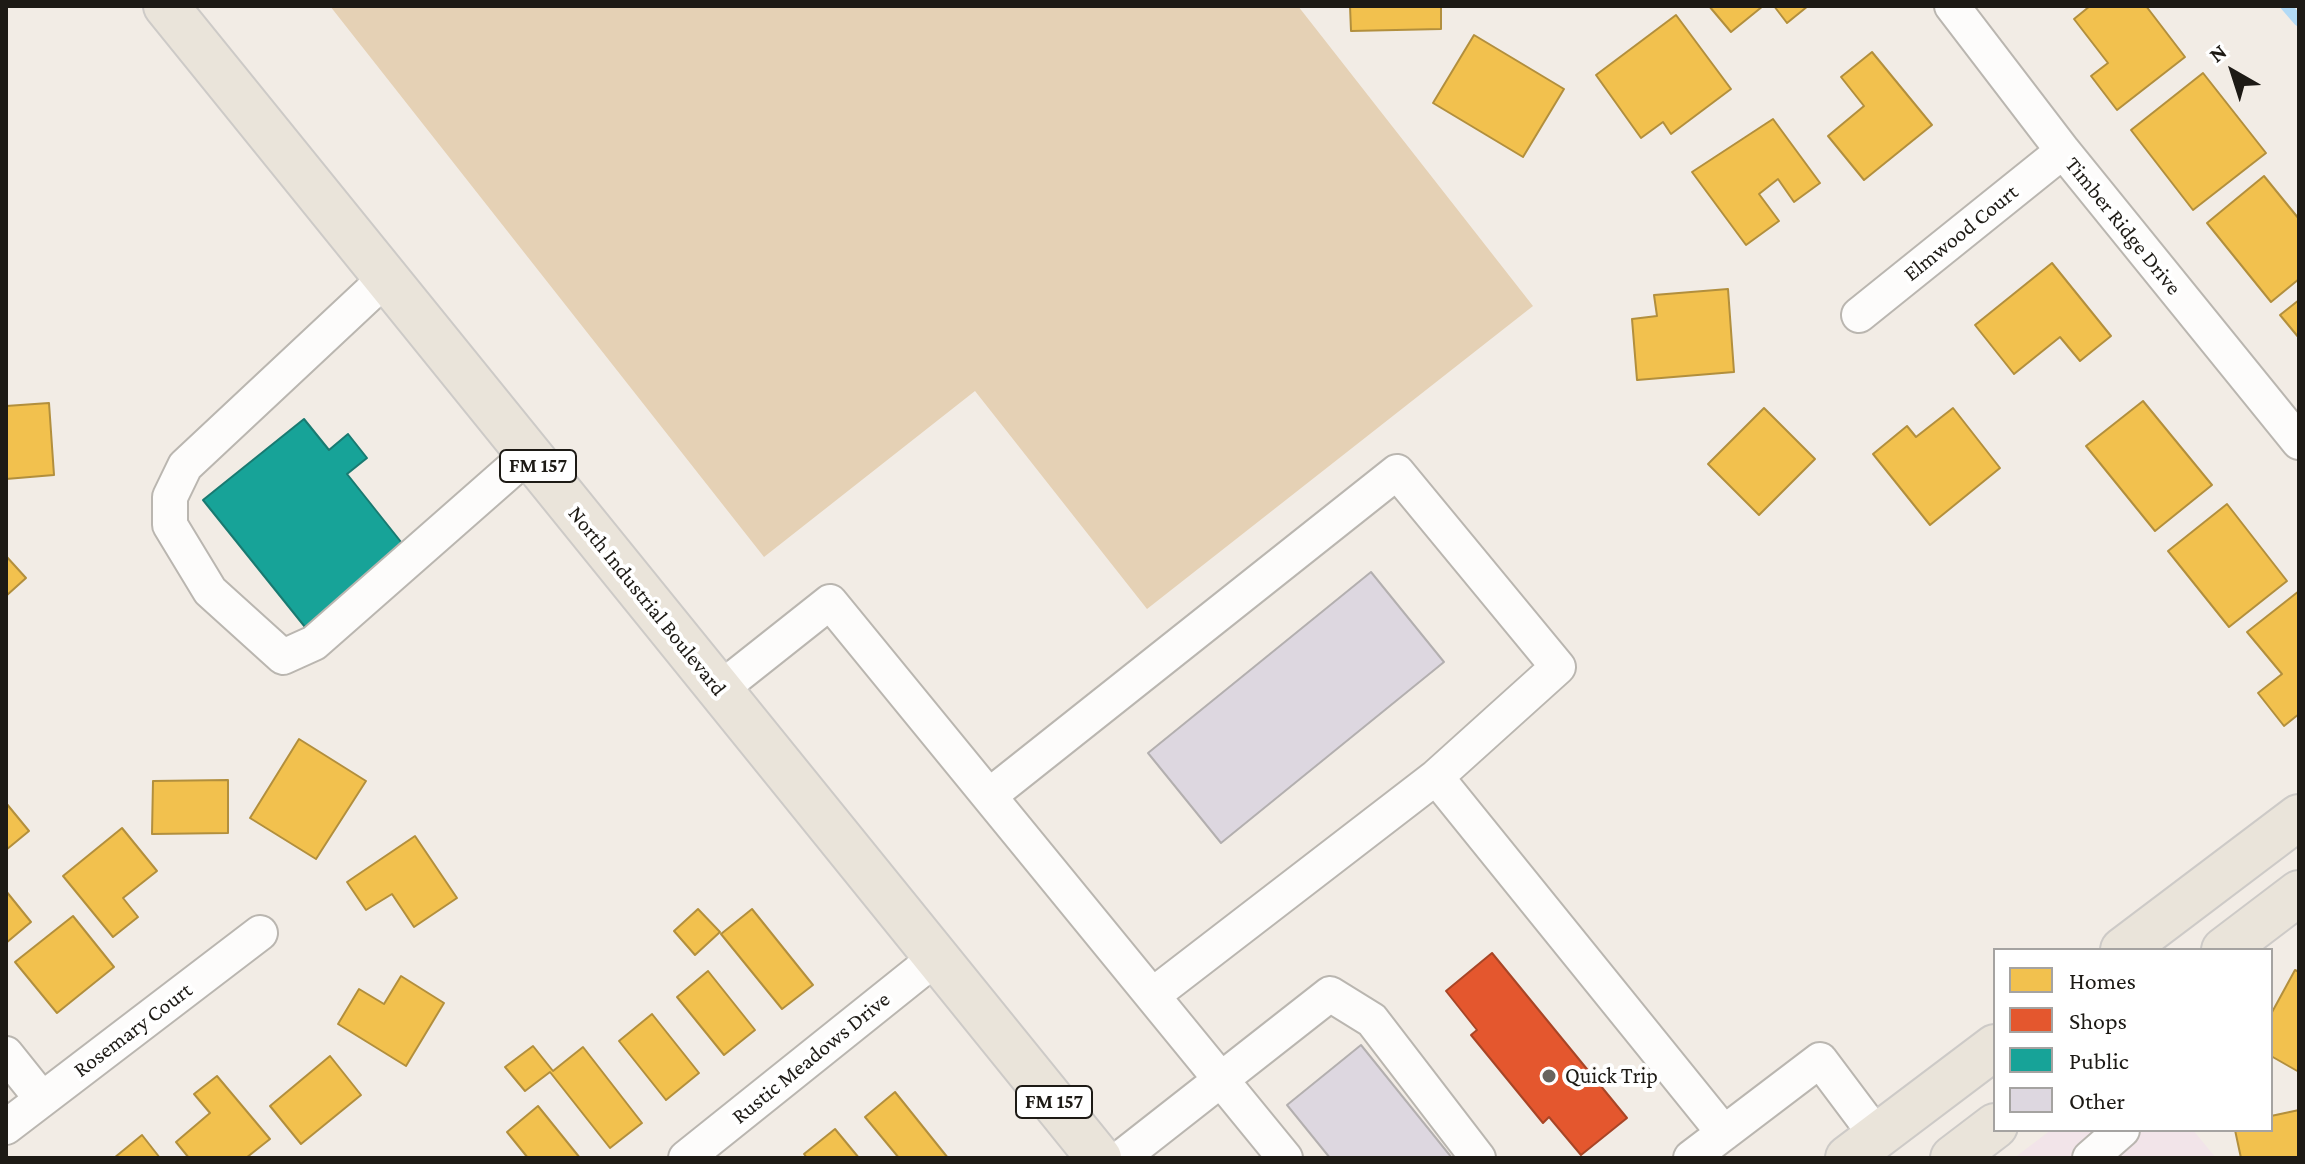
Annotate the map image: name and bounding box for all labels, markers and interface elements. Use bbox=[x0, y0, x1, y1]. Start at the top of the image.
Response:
north arrow bbox=[2193, 32, 2273, 112]
text: N bbox=[2204, 39, 2231, 67]
street label: Timber Ridge Drive bbox=[2059, 152, 2187, 300]
street label: Elmwood Court bbox=[1899, 179, 2023, 287]
road number: FM 157 bbox=[500, 450, 576, 482]
street label: North Industrial Boulevard bbox=[562, 501, 732, 701]
legend bbox=[1993, 948, 2273, 1132]
text: Homes bbox=[2069, 967, 2136, 994]
street label: Rosemary Court bbox=[68, 977, 198, 1083]
street label: Rustic Meadows Drive bbox=[727, 986, 895, 1130]
text: Shops bbox=[2069, 1007, 2127, 1034]
text: Public bbox=[2069, 1047, 2129, 1074]
place label: Quick Trip bbox=[1565, 1063, 1658, 1089]
marker: Quick Trip bbox=[1540, 1067, 1558, 1085]
road number: FM 157 bbox=[1016, 1086, 1092, 1118]
text: Other bbox=[2069, 1087, 2125, 1114]

